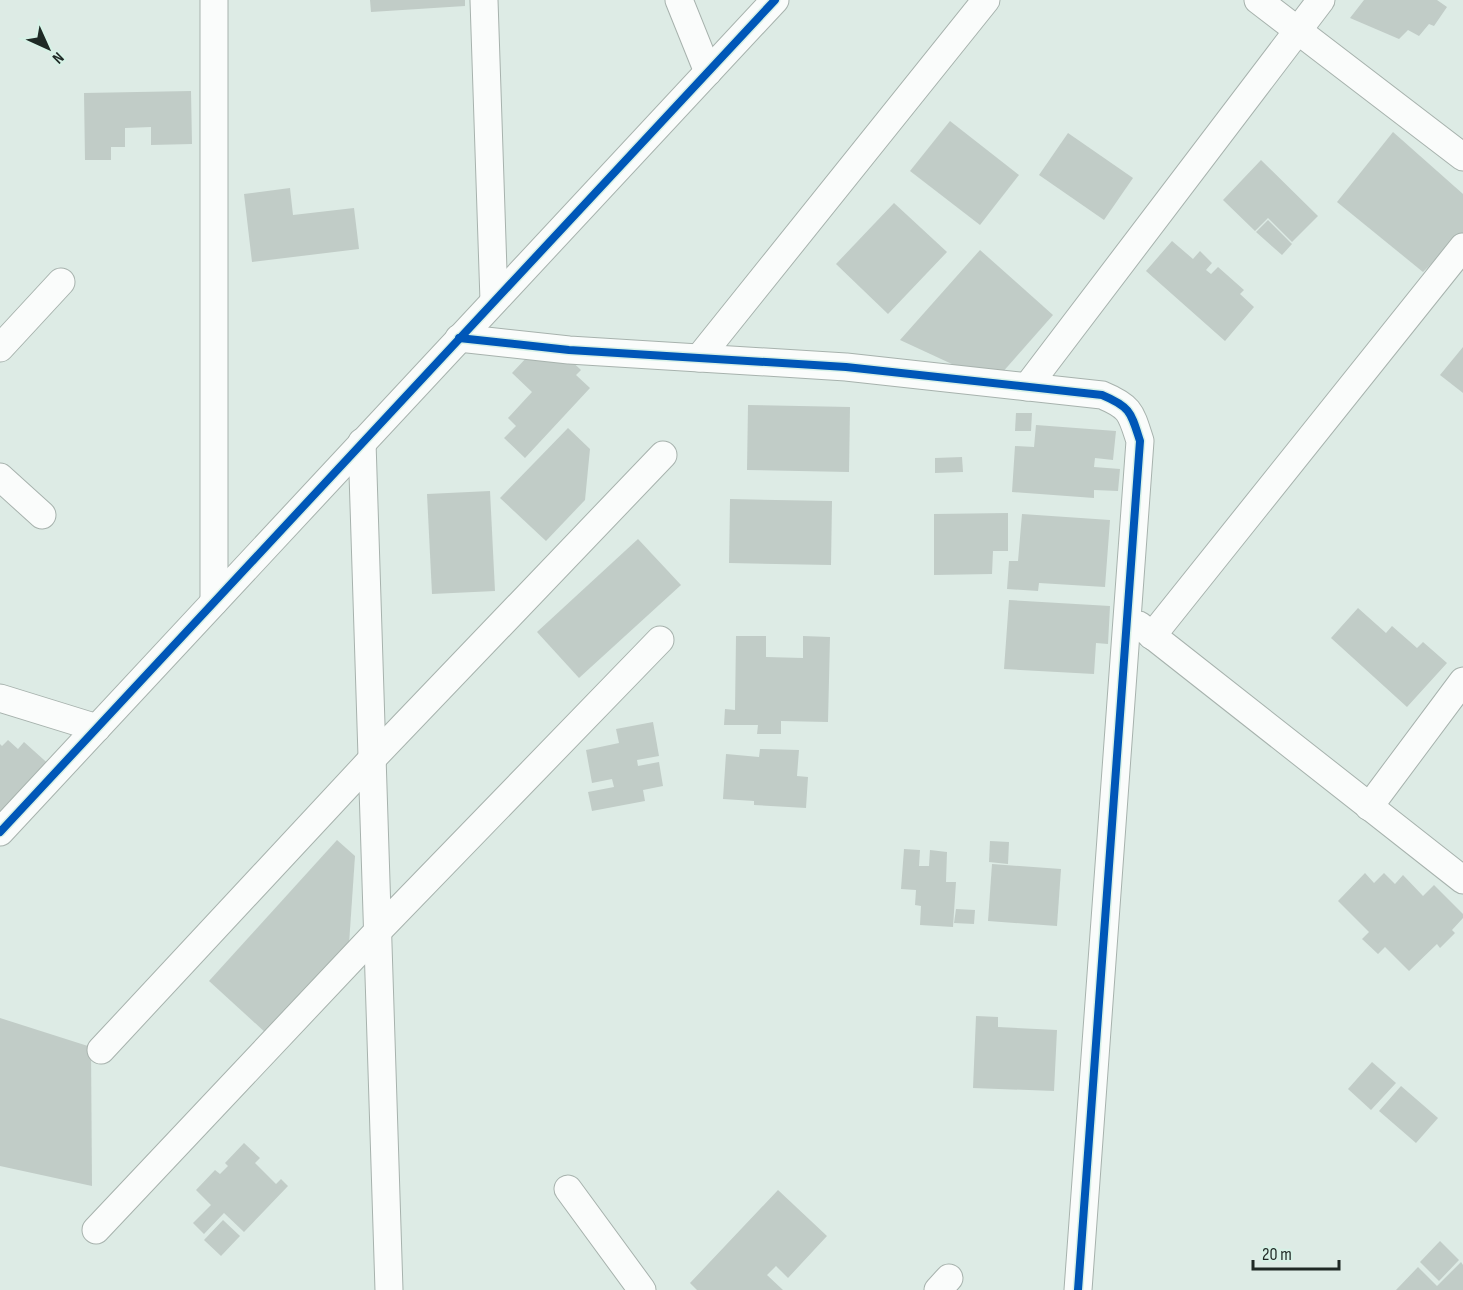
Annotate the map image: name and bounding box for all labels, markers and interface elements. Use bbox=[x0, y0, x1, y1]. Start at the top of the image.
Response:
north arrow bbox=[18, 18, 78, 78]
text: N bbox=[48, 48, 67, 67]
scale bar bbox=[1253, 1233, 1338, 1271]
text: 20 m bbox=[1262, 1244, 1292, 1265]

